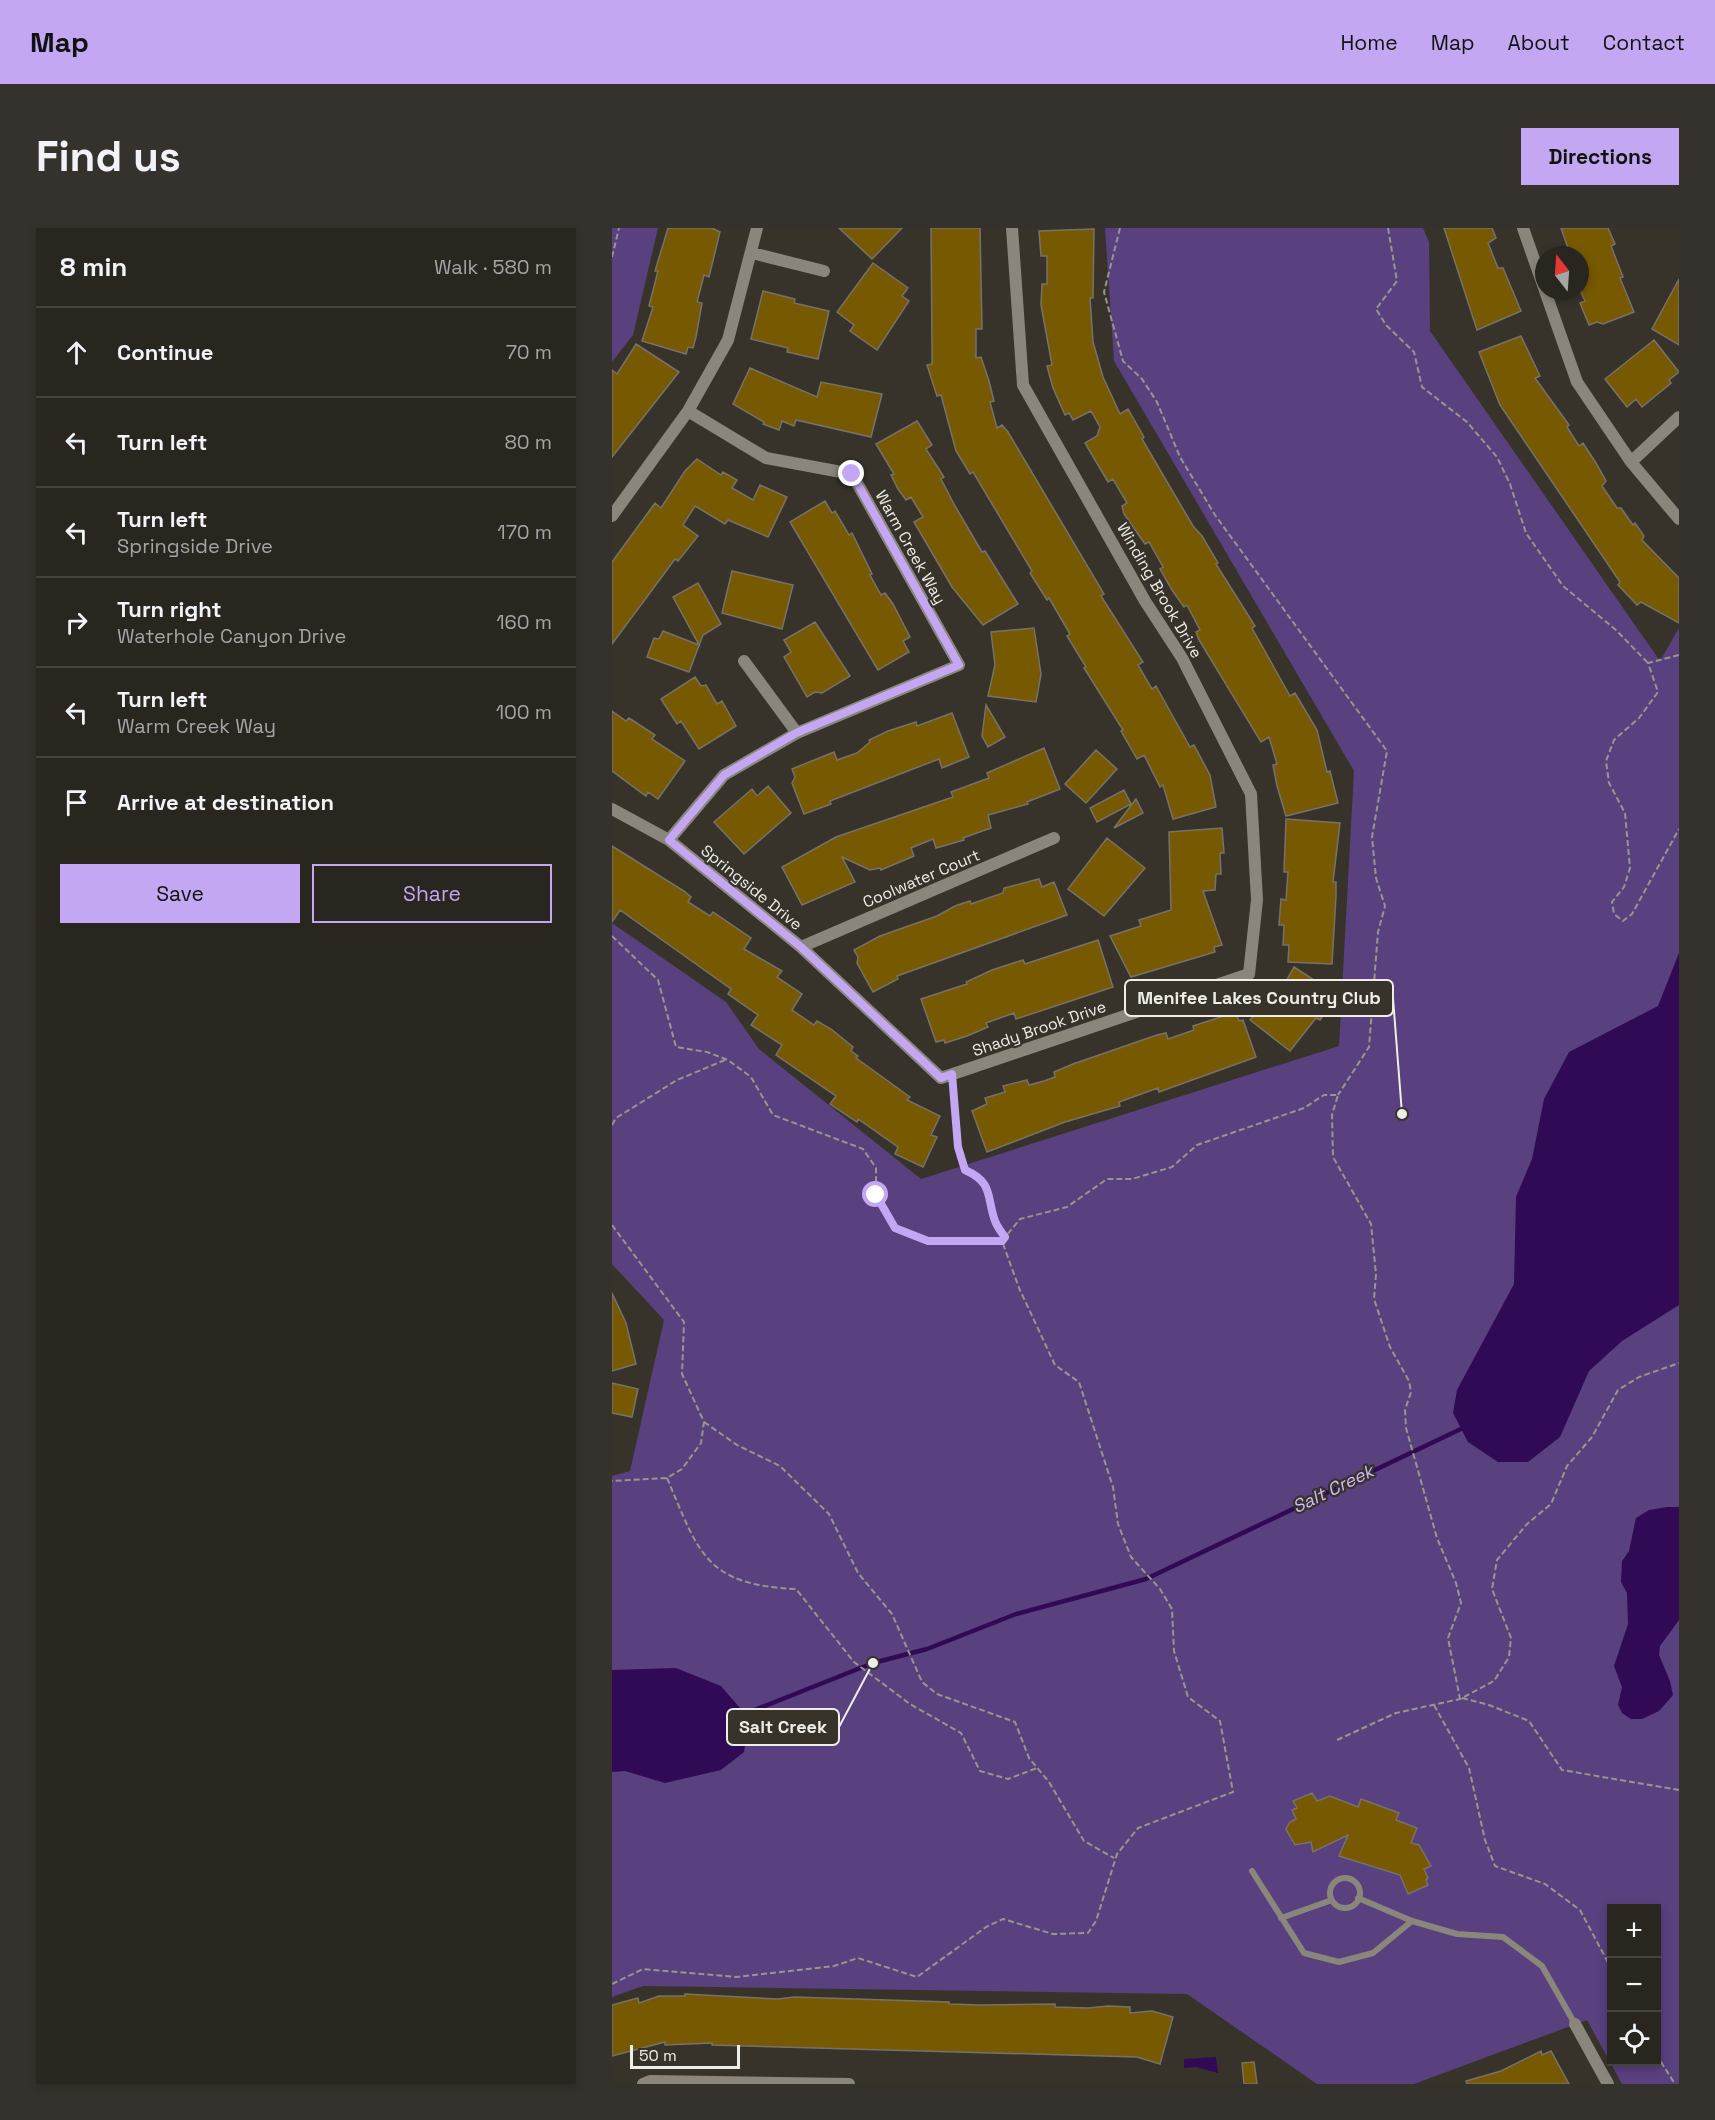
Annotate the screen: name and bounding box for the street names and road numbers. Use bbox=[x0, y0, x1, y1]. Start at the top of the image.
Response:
street label: Warm Creek Way bbox=[871, 487, 951, 608]
street label: Winding Brook Drive bbox=[1112, 519, 1207, 662]
street label: Springside Drive bbox=[697, 840, 807, 935]
street label: Coolwater Court bbox=[859, 844, 983, 913]
street label: Shady Brook Drive bbox=[970, 996, 1109, 1061]

